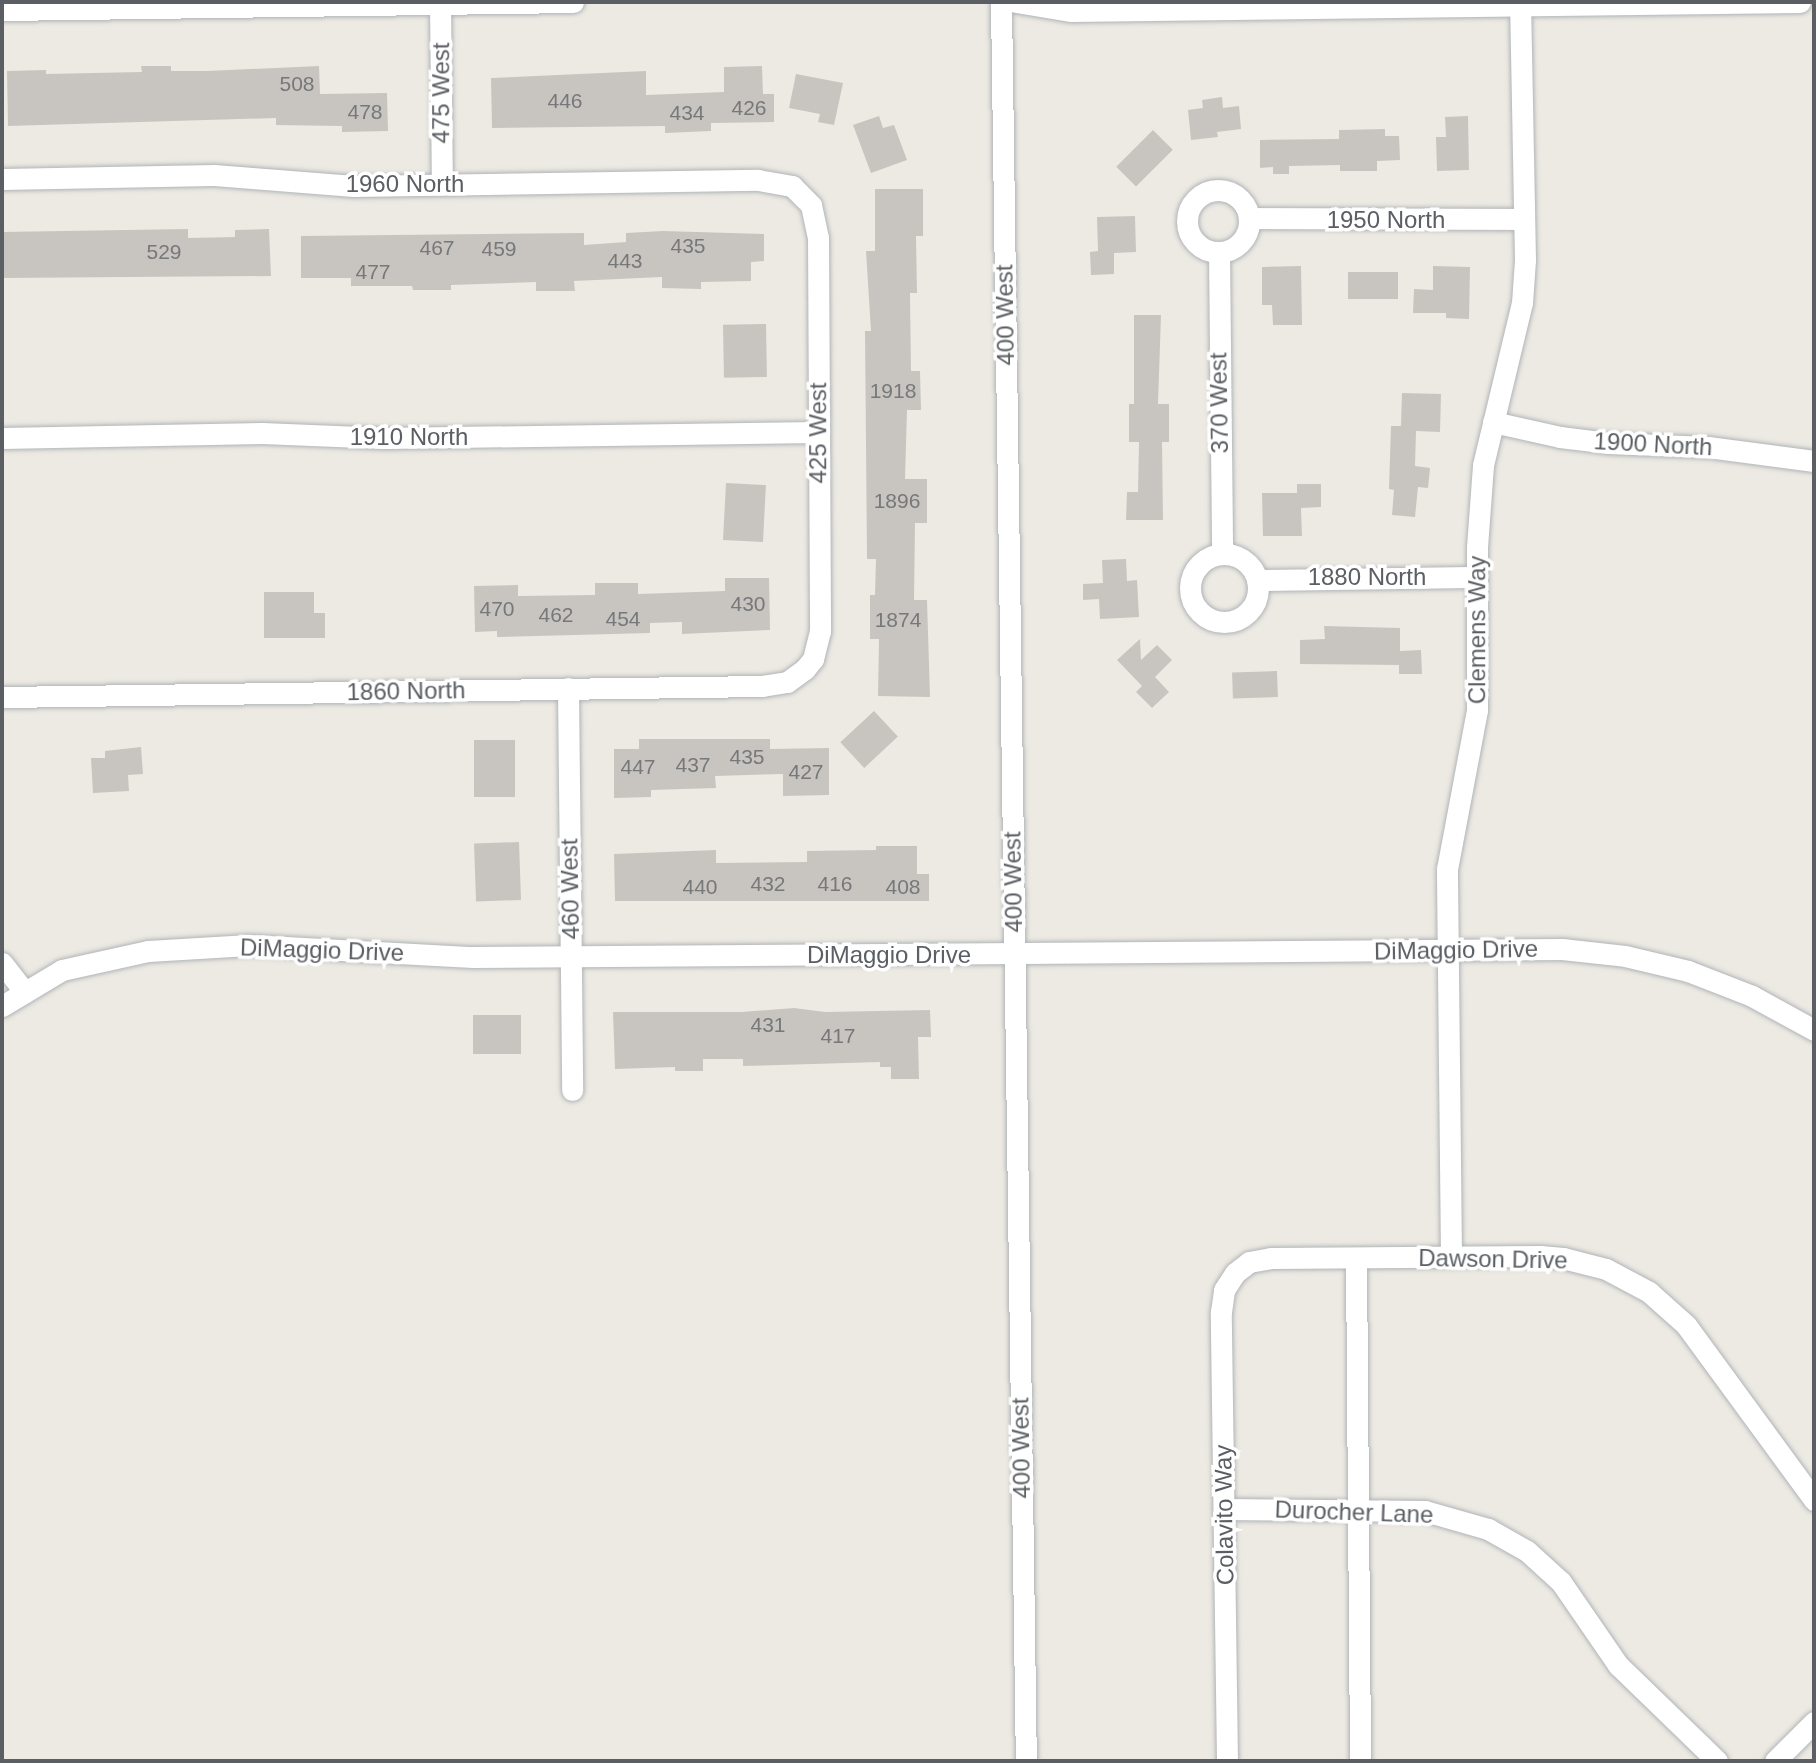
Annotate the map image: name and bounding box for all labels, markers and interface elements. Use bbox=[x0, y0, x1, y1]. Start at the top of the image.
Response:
street label: 475 West bbox=[427, 43, 455, 143]
house number: 508 bbox=[279, 71, 315, 97]
house number: 446 bbox=[547, 88, 583, 114]
house number: 426 bbox=[731, 95, 767, 121]
house number: 478 bbox=[347, 99, 383, 125]
house number: 434 bbox=[669, 100, 705, 126]
street label: 1960 North bbox=[346, 170, 464, 198]
street label: 1950 North bbox=[1327, 206, 1445, 234]
house number: 435 bbox=[670, 233, 706, 259]
house number: 467 bbox=[419, 235, 455, 261]
house number: 459 bbox=[481, 236, 517, 262]
house number: 529 bbox=[146, 239, 182, 265]
house number: 443 bbox=[607, 248, 643, 274]
house number: 477 bbox=[355, 259, 391, 285]
street label: 400 West bbox=[990, 264, 1020, 366]
street label: 370 West bbox=[1204, 352, 1234, 454]
house number: 1918 bbox=[870, 378, 916, 404]
street label: 425 West bbox=[804, 383, 832, 483]
street label: 1910 North bbox=[350, 423, 468, 451]
street label: 1900 North bbox=[1593, 427, 1713, 461]
house number: 1896 bbox=[874, 488, 920, 514]
street label: Clemens Way bbox=[1463, 556, 1491, 704]
street label: 1880 North bbox=[1308, 563, 1426, 591]
house number: 430 bbox=[730, 591, 766, 617]
house number: 470 bbox=[479, 596, 515, 622]
house number: 462 bbox=[538, 602, 574, 628]
house number: 454 bbox=[605, 606, 641, 632]
house number: 1874 bbox=[875, 607, 921, 633]
street label: 1860 North bbox=[346, 676, 466, 706]
house number: 435 bbox=[729, 744, 765, 770]
house number: 437 bbox=[675, 752, 711, 778]
house number: 447 bbox=[620, 754, 656, 780]
house number: 427 bbox=[788, 759, 824, 785]
street label: 400 West bbox=[998, 831, 1028, 933]
street label: 460 West bbox=[555, 838, 585, 940]
house number: 432 bbox=[750, 871, 786, 897]
house number: 416 bbox=[817, 871, 853, 897]
house number: 440 bbox=[682, 874, 718, 900]
house number: 408 bbox=[885, 874, 921, 900]
street label: DiMaggio Drive bbox=[240, 933, 404, 967]
street label: DiMaggio Drive bbox=[1374, 934, 1538, 966]
street label: DiMaggio Drive bbox=[807, 941, 971, 969]
house number: 431 bbox=[750, 1012, 786, 1038]
house number: 417 bbox=[820, 1023, 856, 1049]
street label: Dawson Drive bbox=[1418, 1243, 1568, 1275]
street label: 400 West bbox=[1006, 1397, 1036, 1499]
street label: Colavito Way bbox=[1208, 1445, 1240, 1585]
street label: Durocher Lane bbox=[1274, 1495, 1434, 1529]

